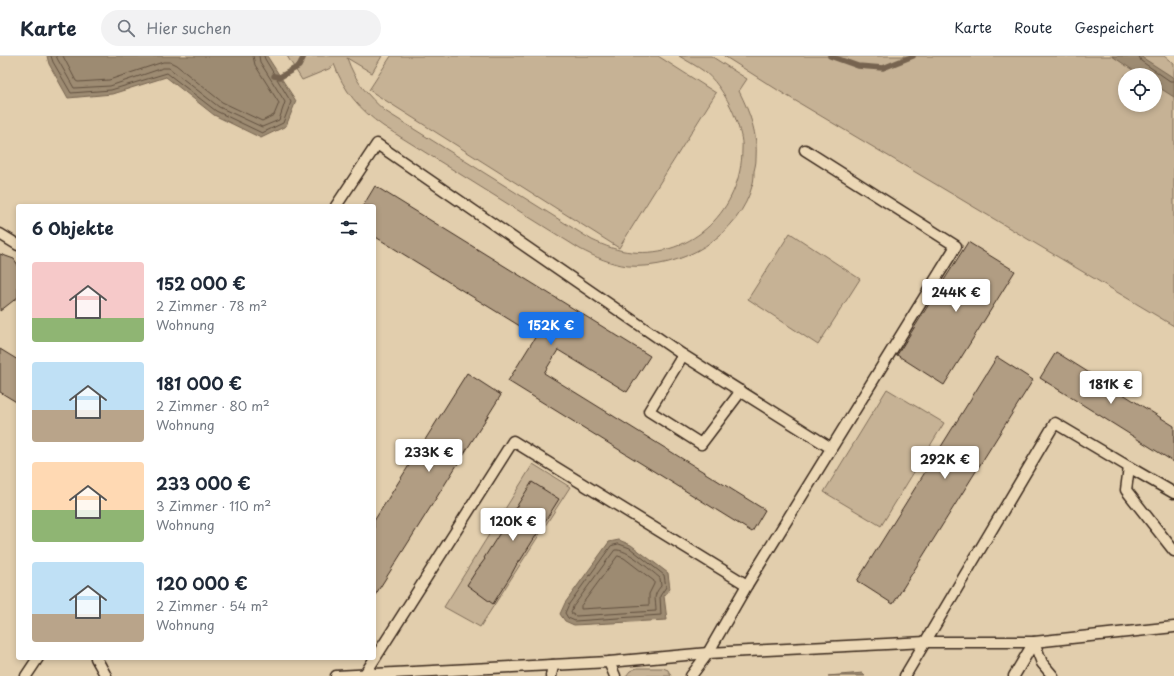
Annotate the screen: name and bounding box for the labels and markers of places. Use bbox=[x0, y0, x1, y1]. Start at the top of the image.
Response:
pin: 244K € bbox=[923, 279, 989, 313]
pin: 152K € bbox=[518, 312, 584, 346]
pin: 181K € bbox=[1078, 371, 1144, 405]
pin: 233K € bbox=[396, 439, 462, 473]
pin: 292K € bbox=[912, 446, 978, 480]
pin: 120K € bbox=[480, 508, 546, 542]

